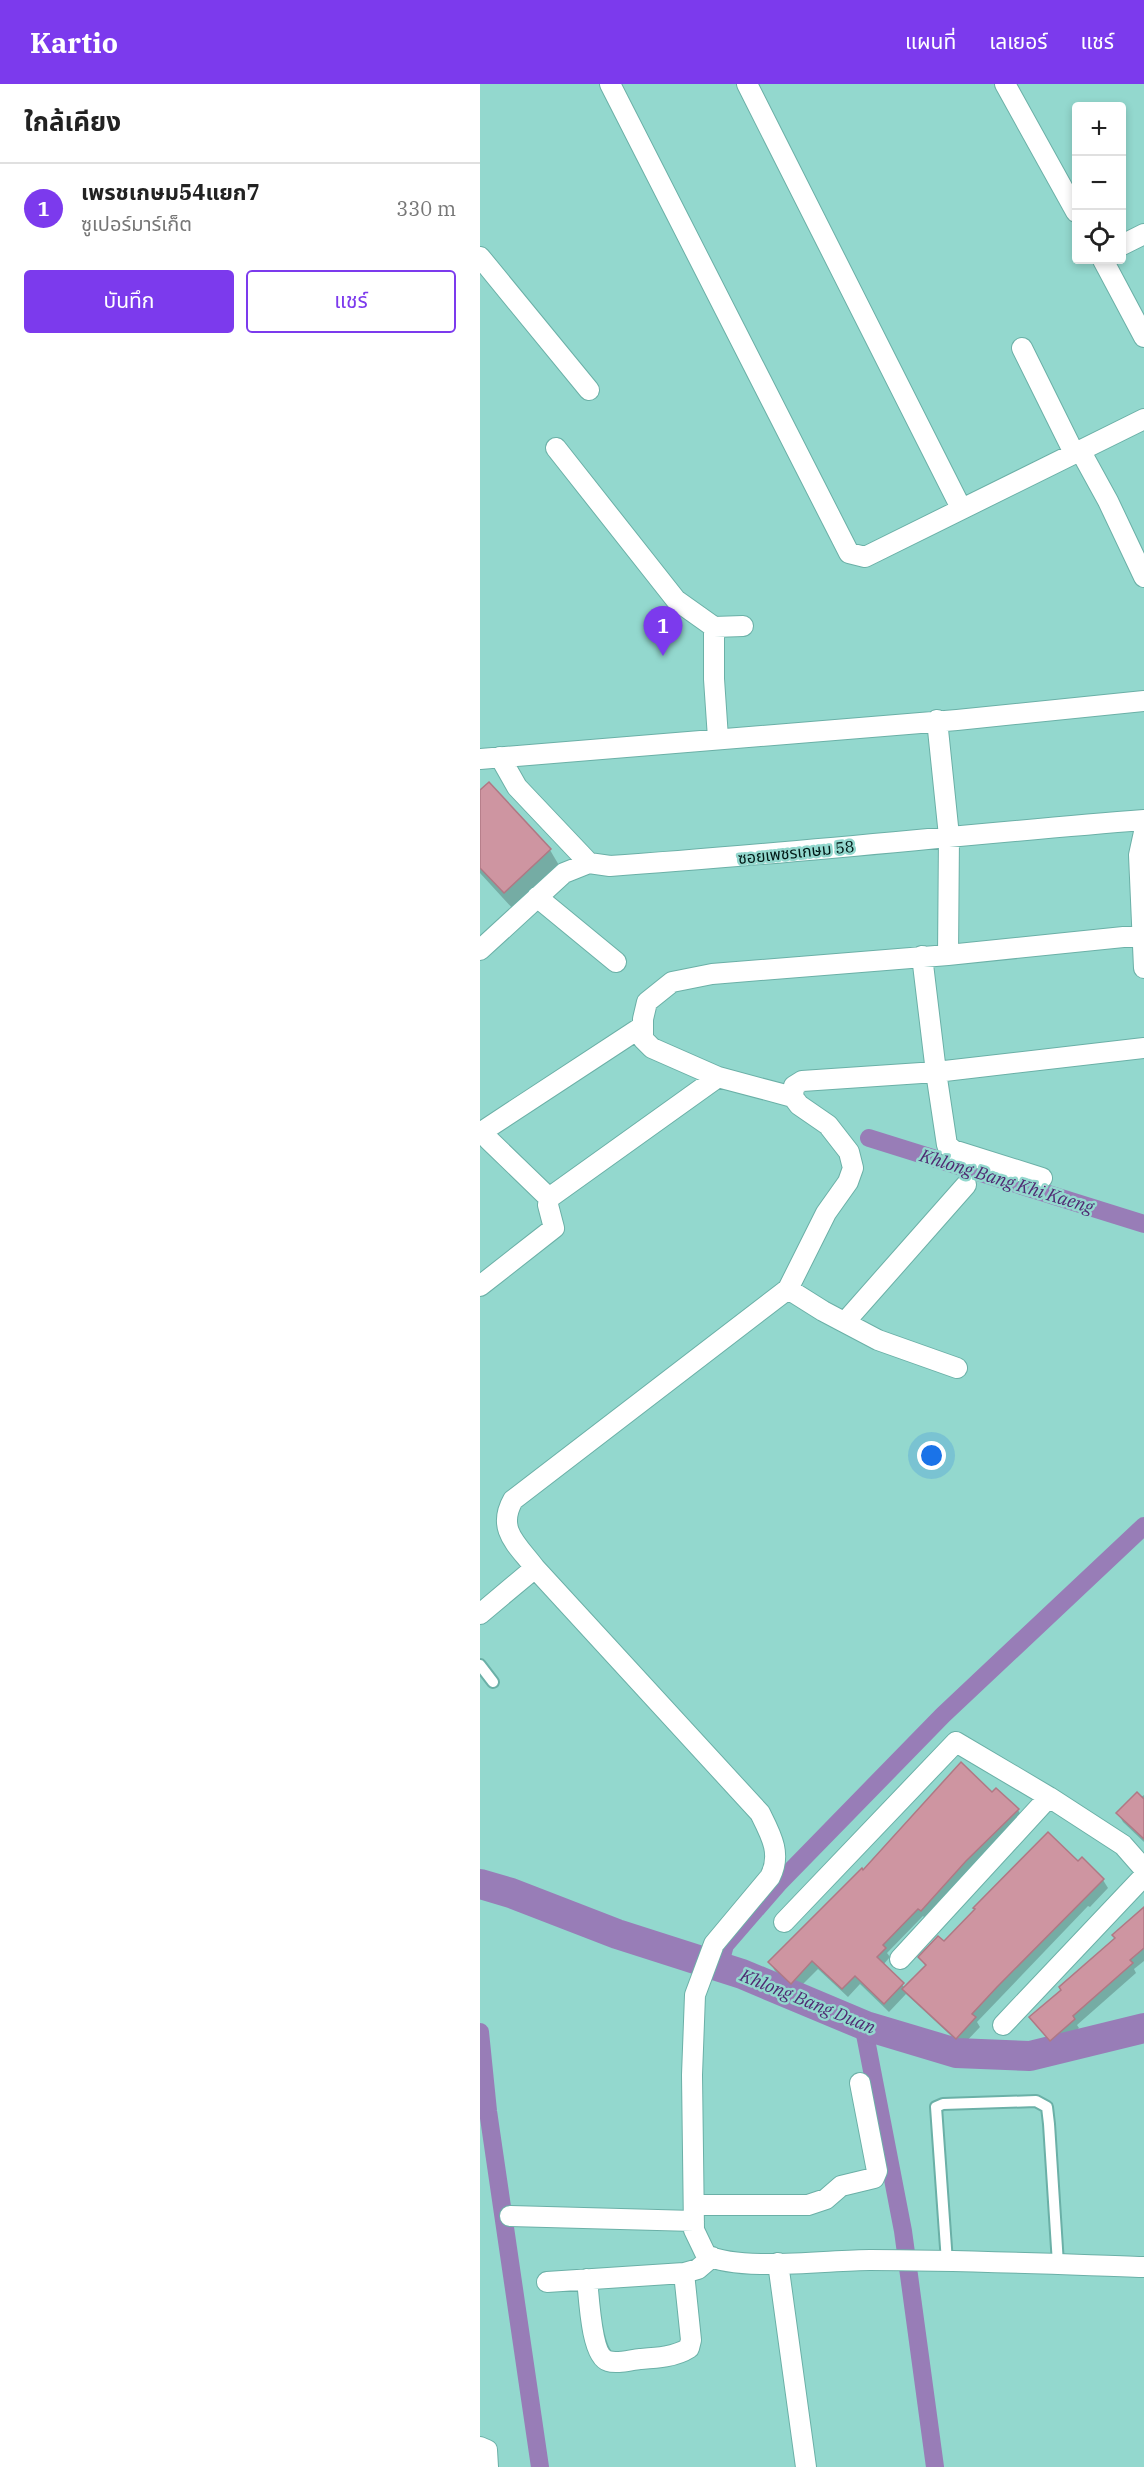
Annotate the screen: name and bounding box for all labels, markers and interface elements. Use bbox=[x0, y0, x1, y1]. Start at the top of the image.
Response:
text: Kartio bbox=[30, 24, 118, 61]
text: แผนที่ bbox=[905, 27, 956, 55]
text: เลเยอร์ bbox=[989, 27, 1048, 55]
text: แชร์ bbox=[1081, 27, 1114, 55]
map controls bbox=[1072, 102, 1126, 264]
button: + bbox=[1072, 102, 1126, 156]
text: ใกล้เคียง bbox=[24, 104, 121, 138]
button: − bbox=[1072, 156, 1126, 210]
text: เพรชเกษม54แยก7 bbox=[81, 177, 260, 206]
text: 1 bbox=[38, 195, 50, 222]
text: 330 m bbox=[396, 195, 456, 222]
text: ซูเปอร์มาร์เก็ต bbox=[81, 210, 192, 237]
button: locate bbox=[1072, 210, 1126, 264]
button: บันทึก bbox=[24, 270, 234, 333]
button: แชร์ bbox=[246, 270, 456, 333]
pin: 1 bbox=[644, 606, 682, 656]
street label: ซอยเพชรเกษม 58 bbox=[737, 836, 855, 868]
water label: Khlong Bang Khi Kaeng bbox=[916, 1143, 1097, 1219]
your location bbox=[917, 1441, 946, 1470]
water label: Khlong Bang Duan bbox=[736, 1963, 880, 2039]

